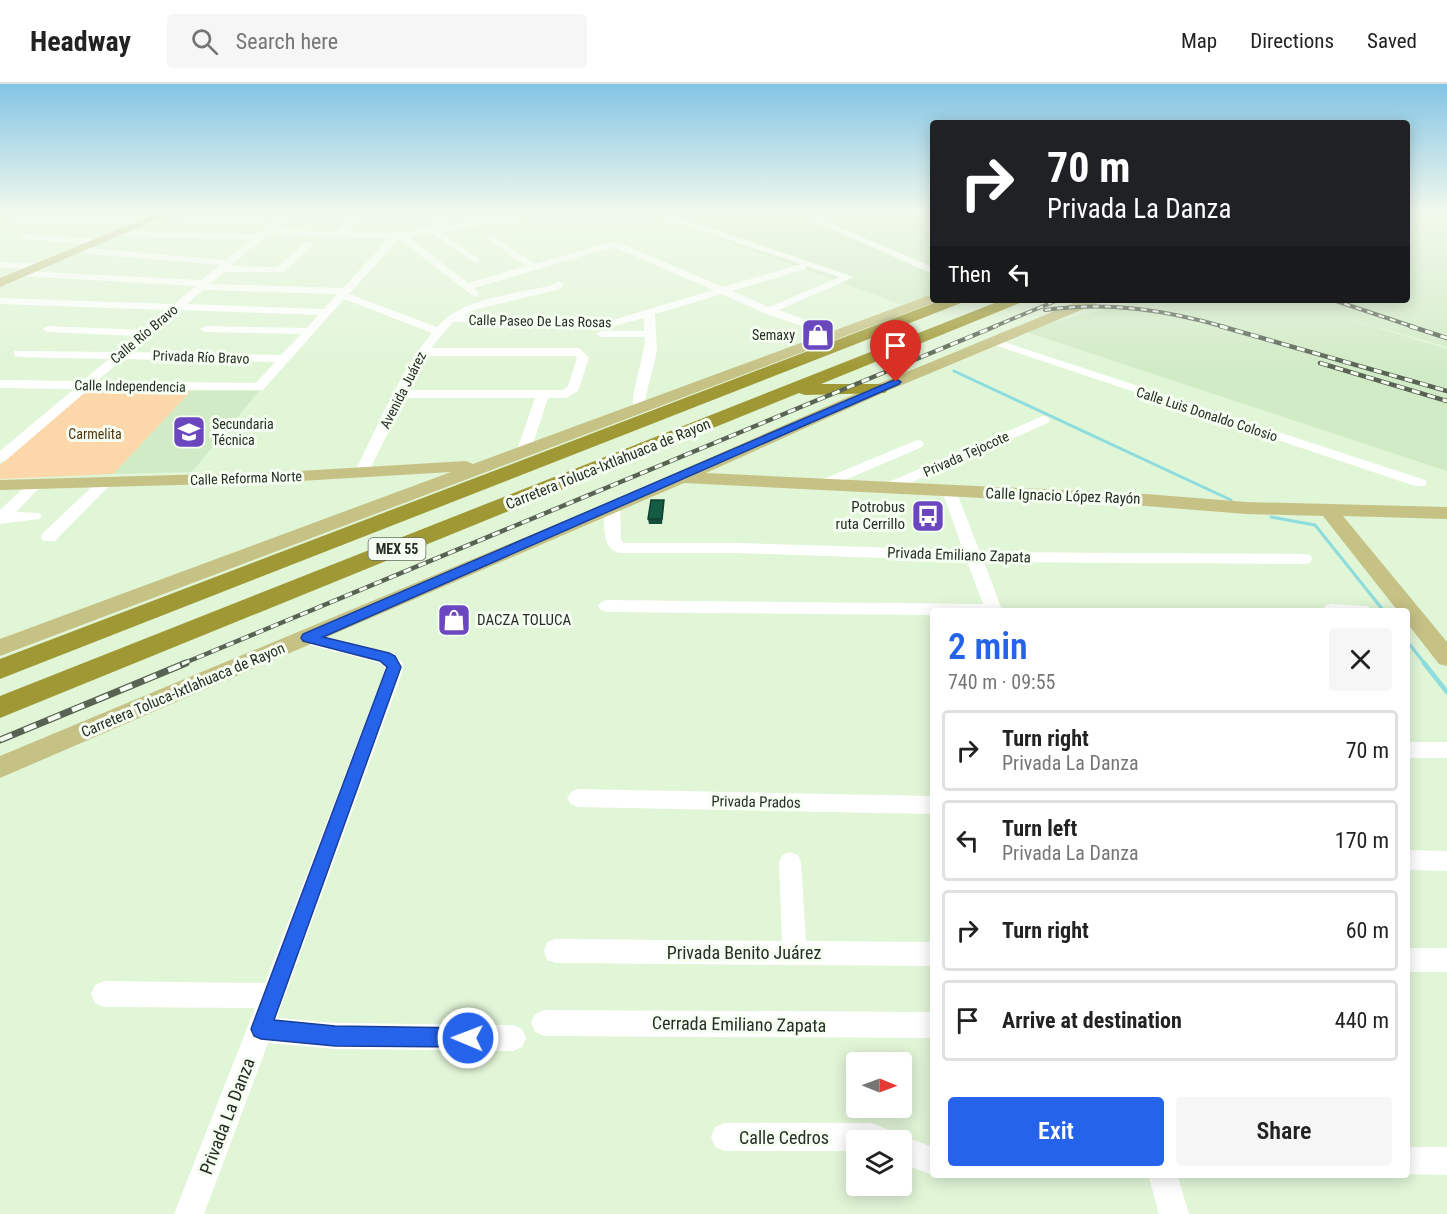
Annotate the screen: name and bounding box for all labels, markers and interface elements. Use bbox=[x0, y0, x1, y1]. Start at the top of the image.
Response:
search box bbox=[167, 14, 587, 68]
text: Headway bbox=[30, 25, 131, 58]
icon: search bbox=[188, 25, 221, 58]
text: Search here bbox=[236, 29, 338, 54]
text: Map bbox=[1181, 29, 1217, 53]
text: Directions bbox=[1250, 29, 1334, 53]
text: Saved bbox=[1367, 29, 1417, 53]
text: 70 m bbox=[1047, 143, 1130, 192]
icon: right bbox=[948, 144, 1026, 222]
text: Privada La Danza bbox=[1047, 193, 1231, 225]
icon: left bbox=[1003, 258, 1036, 291]
text: Then bbox=[948, 262, 991, 287]
street label: Calle Río Bravo bbox=[107, 301, 181, 367]
street label: Calle Paseo De Las Rosas bbox=[468, 312, 612, 330]
shop icon: Semaxy bbox=[800, 317, 836, 353]
pin bbox=[870, 320, 921, 382]
place label: Semaxy bbox=[752, 327, 795, 343]
icon: arrive bbox=[879, 329, 912, 362]
street label: Privada Río Bravo bbox=[152, 347, 250, 367]
street label: Avenida Juárez bbox=[377, 349, 429, 431]
street label: Calle Independencia bbox=[74, 377, 186, 395]
street label: Calle Luis Donaldo Colosio bbox=[1134, 384, 1280, 444]
school or university icon: Secundaria Técnica bbox=[171, 414, 207, 450]
street label: Carretera Toluca-Ixtlahuaca de Rayon bbox=[503, 415, 713, 513]
place label: Secundaria Técnica bbox=[212, 416, 274, 448]
park label: Carmelita bbox=[68, 426, 122, 442]
street label: Privada Tejocote bbox=[921, 428, 1012, 480]
street label: Calle Reforma Norte bbox=[190, 468, 303, 488]
street label: Calle Ignacio López Rayón bbox=[985, 484, 1141, 508]
place label: Potrobus ruta Cerrillo bbox=[836, 498, 905, 533]
bus stop icon: Potrobus ruta Cerrillo bbox=[910, 498, 946, 534]
road number: MEX 55 bbox=[368, 538, 426, 560]
street label: Privada Emiliano Zapata bbox=[887, 543, 1031, 567]
shop icon: DACZA TOLUCA bbox=[436, 602, 472, 638]
place label: DACZA TOLUCA bbox=[477, 611, 572, 629]
text: 2 min bbox=[948, 626, 1028, 668]
button: close bbox=[1329, 628, 1392, 691]
street label: Carretera Toluca-Ixtlahuaca de Rayon bbox=[78, 639, 288, 741]
text: 740 m · 09:55 bbox=[948, 670, 1055, 694]
text: Turn right bbox=[1002, 726, 1089, 751]
icon: right bbox=[951, 734, 984, 767]
text: 70 m bbox=[1346, 738, 1389, 763]
text: Privada La Danza bbox=[1002, 751, 1139, 775]
street label: Privada Prados bbox=[711, 792, 801, 812]
text: Turn left bbox=[1002, 816, 1077, 841]
icon: left bbox=[951, 824, 984, 857]
text: 170 m bbox=[1335, 828, 1389, 853]
text: Privada La Danza bbox=[1002, 841, 1139, 865]
icon: right bbox=[951, 914, 984, 947]
text: Turn right bbox=[1002, 918, 1089, 943]
text: 60 m bbox=[1346, 918, 1389, 943]
street label: Privada Benito Juárez bbox=[667, 942, 821, 963]
icon: arrive bbox=[951, 1004, 984, 1037]
position arrow bbox=[436, 1006, 500, 1070]
text: Arrive at destination bbox=[1002, 1008, 1182, 1033]
text: 440 m bbox=[1335, 1008, 1389, 1033]
street label: Cerrada Emiliano Zapata bbox=[652, 1012, 826, 1036]
north arrow bbox=[846, 1052, 912, 1118]
map controls bbox=[846, 1052, 912, 1196]
street label: Privada La Danza bbox=[195, 1055, 259, 1177]
button: Exit bbox=[948, 1097, 1164, 1166]
button: Share bbox=[1176, 1097, 1392, 1166]
street label: Calle Cedros bbox=[739, 1127, 829, 1148]
button: layers bbox=[846, 1130, 912, 1196]

